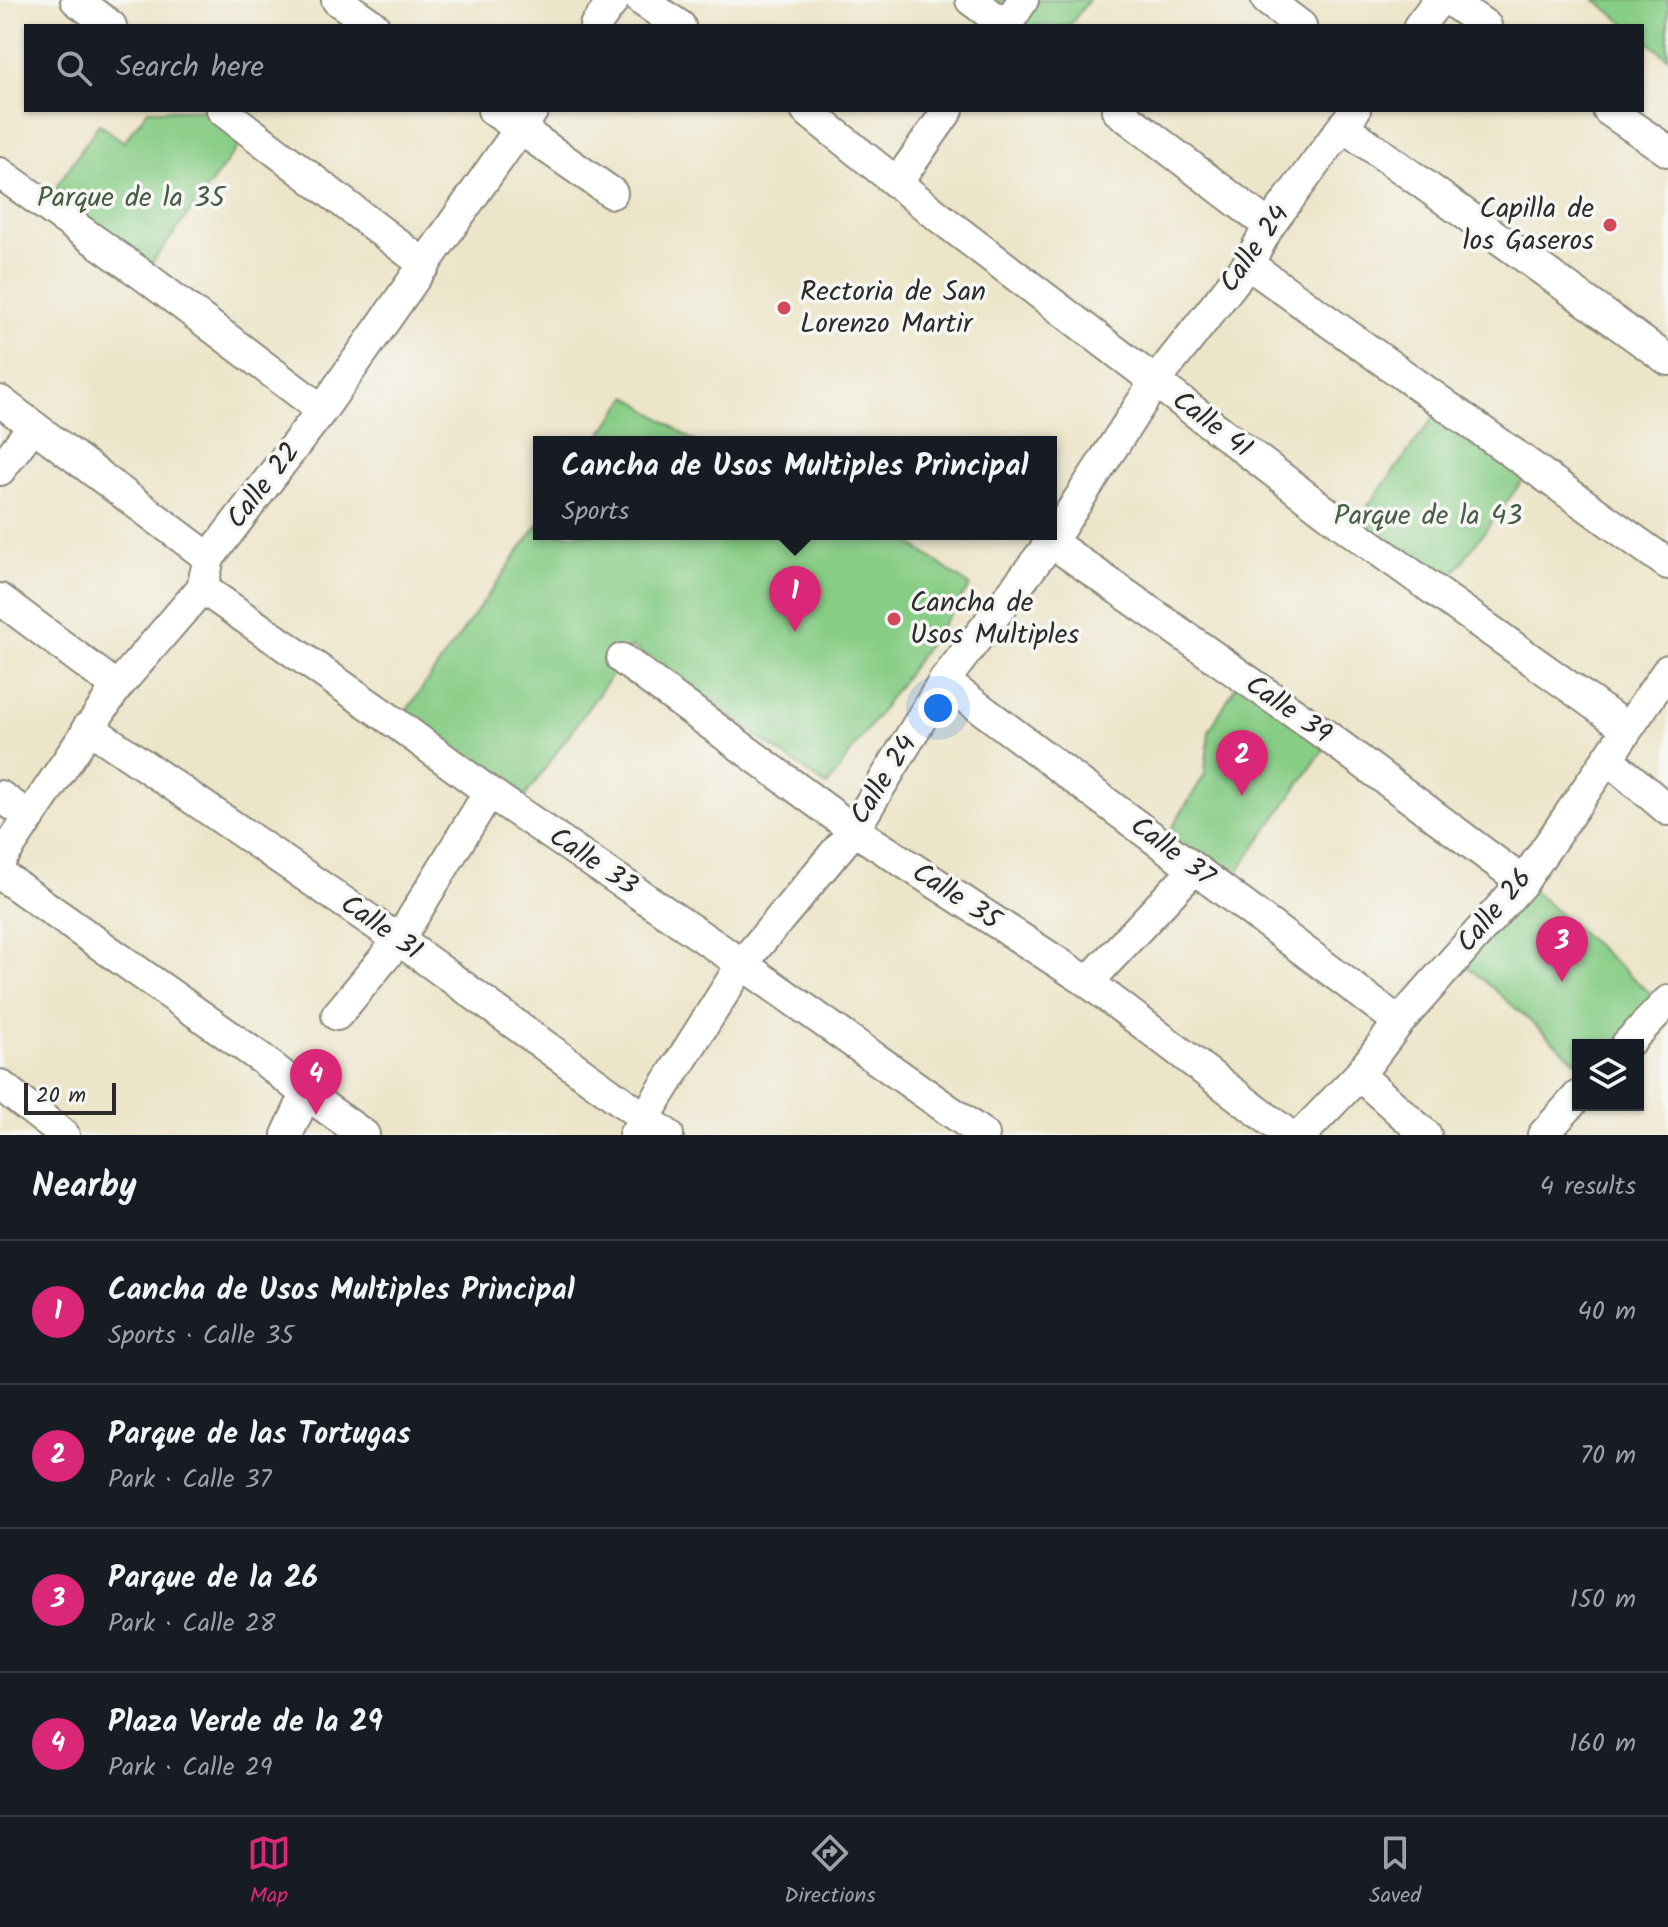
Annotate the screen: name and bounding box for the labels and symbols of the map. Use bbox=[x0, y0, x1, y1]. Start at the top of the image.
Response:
park label: Parque de la 35 bbox=[37, 176, 227, 221]
place label: Capilla de los Gaseros bbox=[1463, 187, 1594, 264]
street label: Calle 24 bbox=[1208, 195, 1302, 303]
marker: Capilla de los Gaseros bbox=[1601, 216, 1619, 234]
place label: Rectoria de San Lorenzo Martir bbox=[800, 270, 986, 347]
marker: Rectoria de San Lorenzo Martir bbox=[775, 299, 793, 317]
street label: Calle 41 bbox=[1162, 379, 1262, 471]
street label: Calle 22 bbox=[215, 433, 313, 539]
park label: Parque de la 43 bbox=[1334, 494, 1522, 539]
pin: 1 bbox=[769, 566, 821, 632]
place label: Cancha de Usos Multiples bbox=[910, 581, 1079, 658]
marker: Cancha de Usos Multiples bbox=[885, 610, 903, 628]
street label: Calle 39 bbox=[1235, 664, 1341, 756]
your location bbox=[918, 688, 958, 728]
street label: Calle 24 bbox=[839, 726, 929, 834]
pin: 2 bbox=[1216, 730, 1268, 796]
street label: Calle 37 bbox=[1120, 805, 1225, 900]
street label: Calle 33 bbox=[539, 816, 647, 908]
street label: Calle 35 bbox=[902, 851, 1011, 944]
street label: Calle 26 bbox=[1446, 859, 1544, 963]
street label: Calle 31 bbox=[330, 883, 432, 973]
pin: 3 bbox=[1536, 916, 1588, 982]
pin: 4 bbox=[290, 1049, 342, 1115]
scale bar bbox=[24, 1079, 116, 1115]

